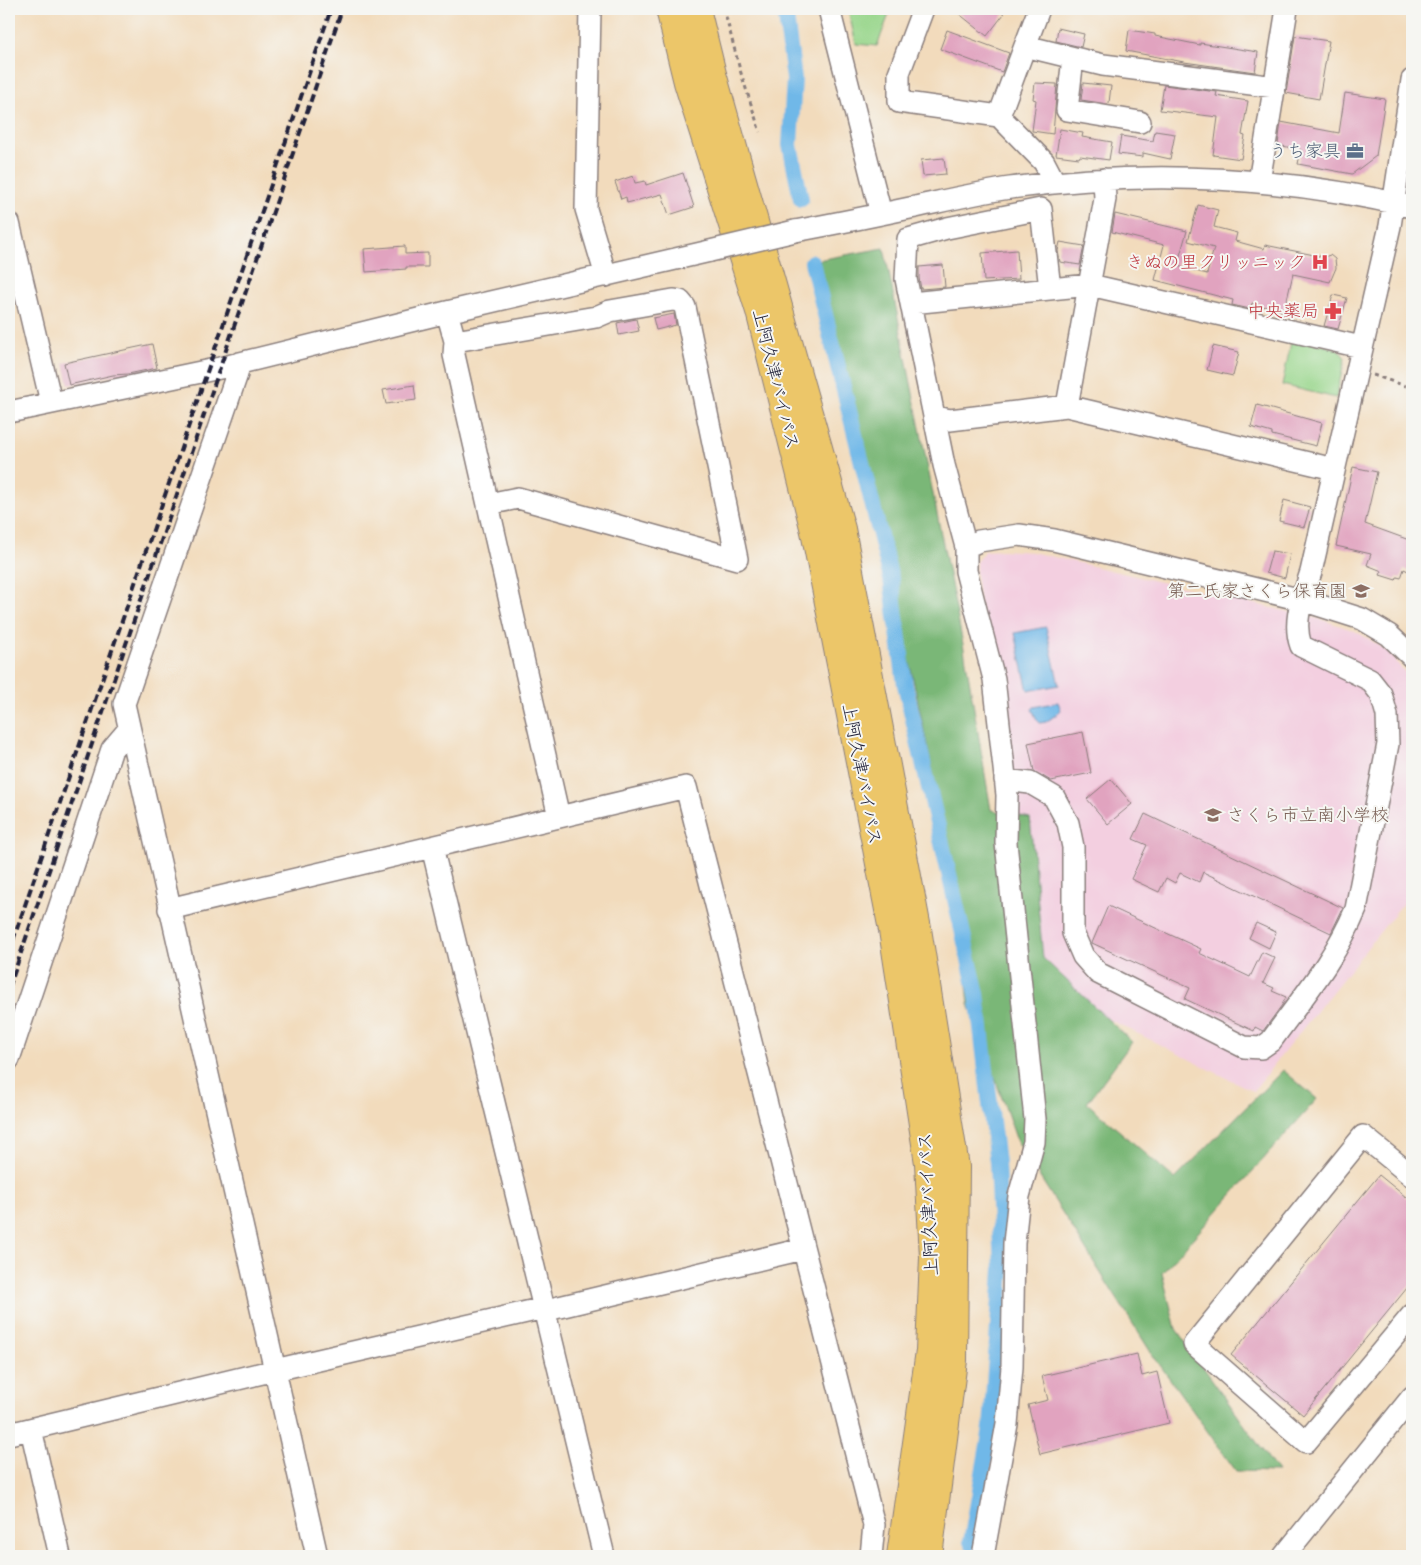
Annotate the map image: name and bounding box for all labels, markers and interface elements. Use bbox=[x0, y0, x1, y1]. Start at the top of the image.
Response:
place label: うち家具 bbox=[1269, 141, 1341, 162]
office icon: うち家具 bbox=[1345, 141, 1365, 161]
place label: きぬの里クリッニック bbox=[1126, 252, 1306, 273]
hospital icon: きぬの里クリッニック bbox=[1310, 252, 1330, 272]
place label: 中央薬局 bbox=[1247, 301, 1319, 322]
pharmacy icon: 中央薬局 bbox=[1323, 301, 1343, 321]
street label: 上阿久津バイパス bbox=[748, 307, 803, 451]
place label: 第二氏家さくら保育園 bbox=[1167, 581, 1347, 602]
school or university icon: 第二氏家さくら保育園 bbox=[1351, 581, 1371, 601]
street label: 上阿久津バイパス bbox=[837, 702, 886, 847]
school or university icon: さくら市立南小学校 bbox=[1203, 805, 1223, 825]
place label: さくら市立南小学校 bbox=[1227, 805, 1389, 826]
street label: 上阿久津バイパス bbox=[914, 1132, 943, 1276]

